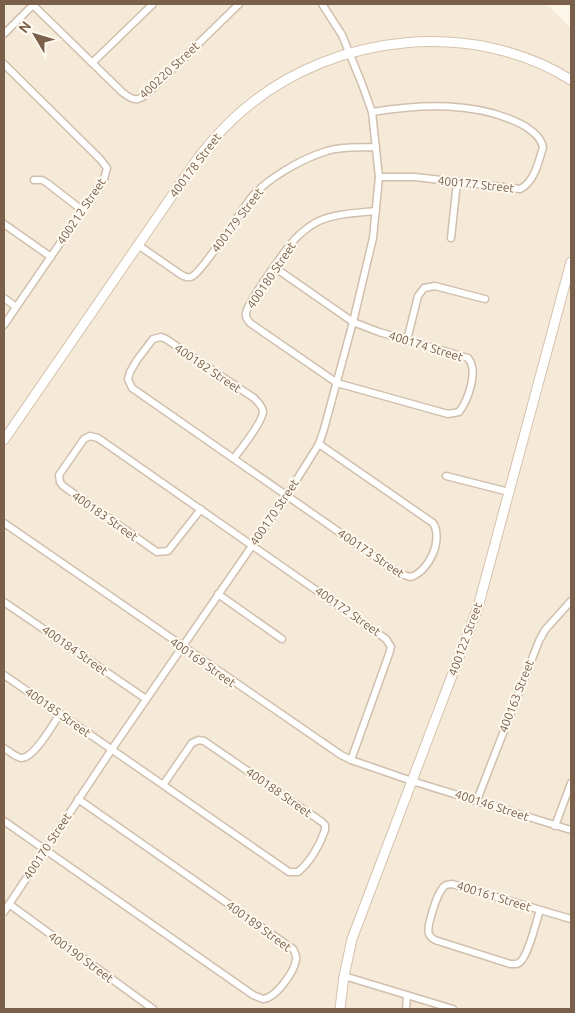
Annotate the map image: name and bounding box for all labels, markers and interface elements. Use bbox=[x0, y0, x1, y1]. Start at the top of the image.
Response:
north arrow bbox=[10, 10, 60, 60]
text: N bbox=[15, 18, 34, 36]
street label: 400220 Street bbox=[136, 39, 202, 101]
street label: 400178 Street bbox=[167, 130, 223, 200]
street label: 400177 Street bbox=[437, 174, 515, 195]
street label: 400212 Street bbox=[54, 175, 108, 247]
street label: 400179 Street bbox=[209, 185, 265, 255]
street label: 400180 Street bbox=[244, 239, 298, 311]
street label: 400174 Street bbox=[387, 329, 465, 364]
street label: 400182 Street bbox=[172, 341, 244, 395]
street label: 400170 Street bbox=[247, 476, 301, 548]
street label: 400183 Street bbox=[70, 489, 140, 544]
street label: 400173 Street bbox=[335, 526, 407, 580]
street label: 400172 Street bbox=[313, 584, 383, 639]
street label: 400122 Street bbox=[446, 600, 484, 677]
street label: 400184 Street bbox=[40, 623, 110, 678]
street label: 400169 Street bbox=[168, 635, 238, 690]
street label: 400163 Street bbox=[496, 658, 536, 734]
street label: 400185 Street bbox=[23, 685, 93, 740]
street label: 400188 Street bbox=[244, 765, 314, 820]
street label: 400146 Street bbox=[453, 787, 531, 823]
street label: 400170 Street bbox=[21, 810, 74, 882]
street label: 400161 Street bbox=[455, 879, 533, 914]
street label: 400189 Street bbox=[224, 898, 294, 954]
street label: 400190 Street bbox=[46, 929, 116, 985]

